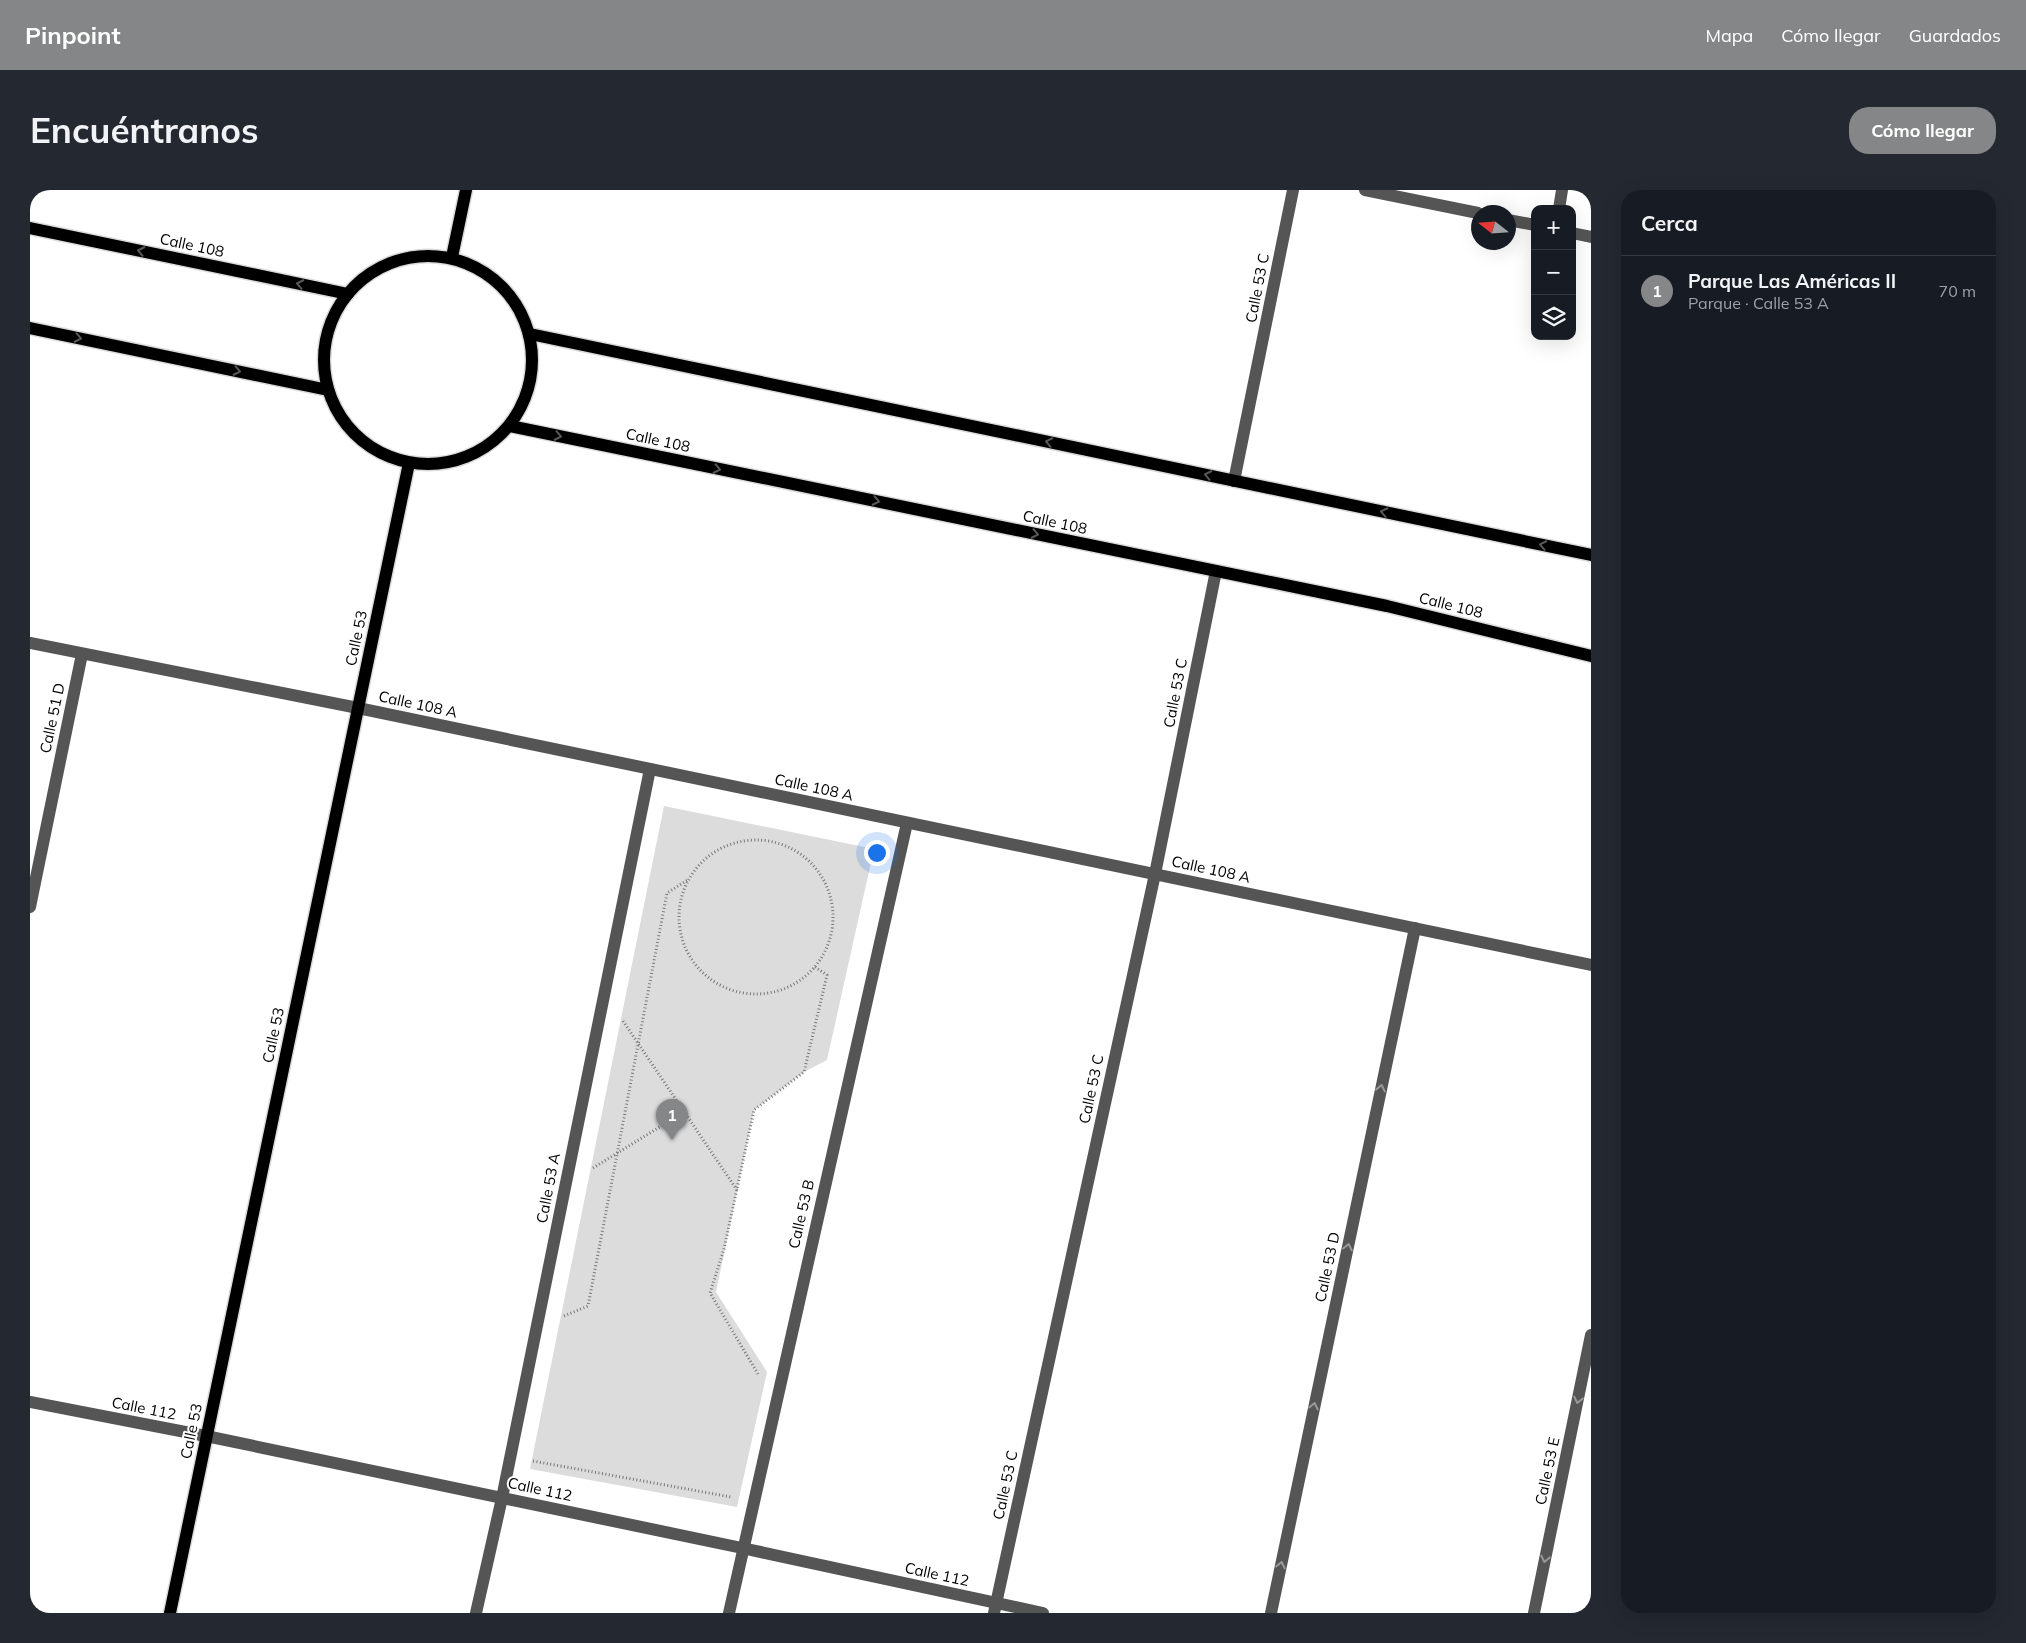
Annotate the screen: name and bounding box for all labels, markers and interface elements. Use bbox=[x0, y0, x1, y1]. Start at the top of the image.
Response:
text: Pinpoint bbox=[25, 20, 121, 50]
text: Mapa bbox=[1705, 24, 1753, 47]
text: Cómo llegar bbox=[1781, 24, 1881, 47]
text: Guardados bbox=[1909, 24, 2001, 47]
button: Cómo llegar bbox=[1849, 107, 1996, 154]
text: Encuéntranos bbox=[30, 108, 259, 152]
north arrow bbox=[1471, 205, 1516, 250]
map controls bbox=[1531, 205, 1576, 340]
button: + bbox=[1531, 205, 1576, 250]
text: Cerca bbox=[1641, 210, 1698, 236]
street label: Calle 108 bbox=[158, 229, 226, 261]
one-way arrow bbox=[136, 246, 145, 256]
button: − bbox=[1531, 250, 1576, 295]
street label: Calle 53 C bbox=[1241, 252, 1273, 324]
text: Parque Las Américas II bbox=[1688, 269, 1896, 293]
one-way arrow bbox=[296, 279, 304, 289]
text: 1 bbox=[1652, 281, 1662, 301]
text: 70 m bbox=[1939, 281, 1976, 301]
text: Parque · Calle 53 A bbox=[1688, 293, 1829, 313]
button: layers bbox=[1531, 295, 1576, 340]
one-way arrow bbox=[73, 332, 82, 343]
one-way arrow bbox=[232, 365, 241, 376]
street label: Calle 108 bbox=[624, 424, 692, 456]
one-way arrow bbox=[553, 430, 562, 441]
one-way arrow bbox=[1044, 437, 1053, 448]
one-way arrow bbox=[712, 463, 721, 473]
one-way arrow bbox=[1204, 470, 1212, 481]
one-way arrow bbox=[872, 496, 880, 506]
street label: Calle 108 bbox=[1021, 506, 1089, 538]
one-way arrow bbox=[1380, 507, 1389, 518]
one-way arrow bbox=[1031, 528, 1040, 539]
one-way arrow bbox=[1539, 540, 1548, 551]
street label: Calle 108 bbox=[1417, 588, 1485, 622]
street label: Calle 53 bbox=[341, 609, 371, 667]
street label: Calle 53 C bbox=[1159, 657, 1191, 729]
street label: Calle 51 D bbox=[35, 681, 69, 755]
street label: Calle 108 A bbox=[377, 686, 459, 722]
street label: Calle 108 A bbox=[773, 769, 855, 805]
your location bbox=[864, 840, 890, 866]
street label: Calle 108 A bbox=[1170, 851, 1252, 887]
street label: Calle 53 bbox=[258, 1006, 288, 1064]
street label: Calle 53 C bbox=[1074, 1053, 1108, 1125]
one-way arrow bbox=[1376, 1084, 1386, 1093]
pin: 1 bbox=[656, 1099, 688, 1140]
street label: Calle 53 A bbox=[532, 1151, 564, 1225]
street label: Calle 53 B bbox=[784, 1178, 818, 1250]
street label: Calle 53 D bbox=[1310, 1230, 1344, 1304]
one-way arrow bbox=[1342, 1243, 1353, 1252]
street label: Calle 112 bbox=[110, 1392, 178, 1424]
one-way arrow bbox=[1573, 1395, 1583, 1404]
street label: Calle 53 bbox=[176, 1402, 206, 1460]
one-way arrow bbox=[1309, 1402, 1319, 1411]
street label: Calle 53 E bbox=[1531, 1435, 1563, 1507]
street label: Calle 53 C bbox=[988, 1449, 1022, 1521]
street label: Calle 112 bbox=[506, 1473, 574, 1505]
one-way arrow bbox=[1540, 1554, 1551, 1563]
street label: Calle 112 bbox=[903, 1558, 971, 1590]
one-way arrow bbox=[1275, 1561, 1286, 1570]

